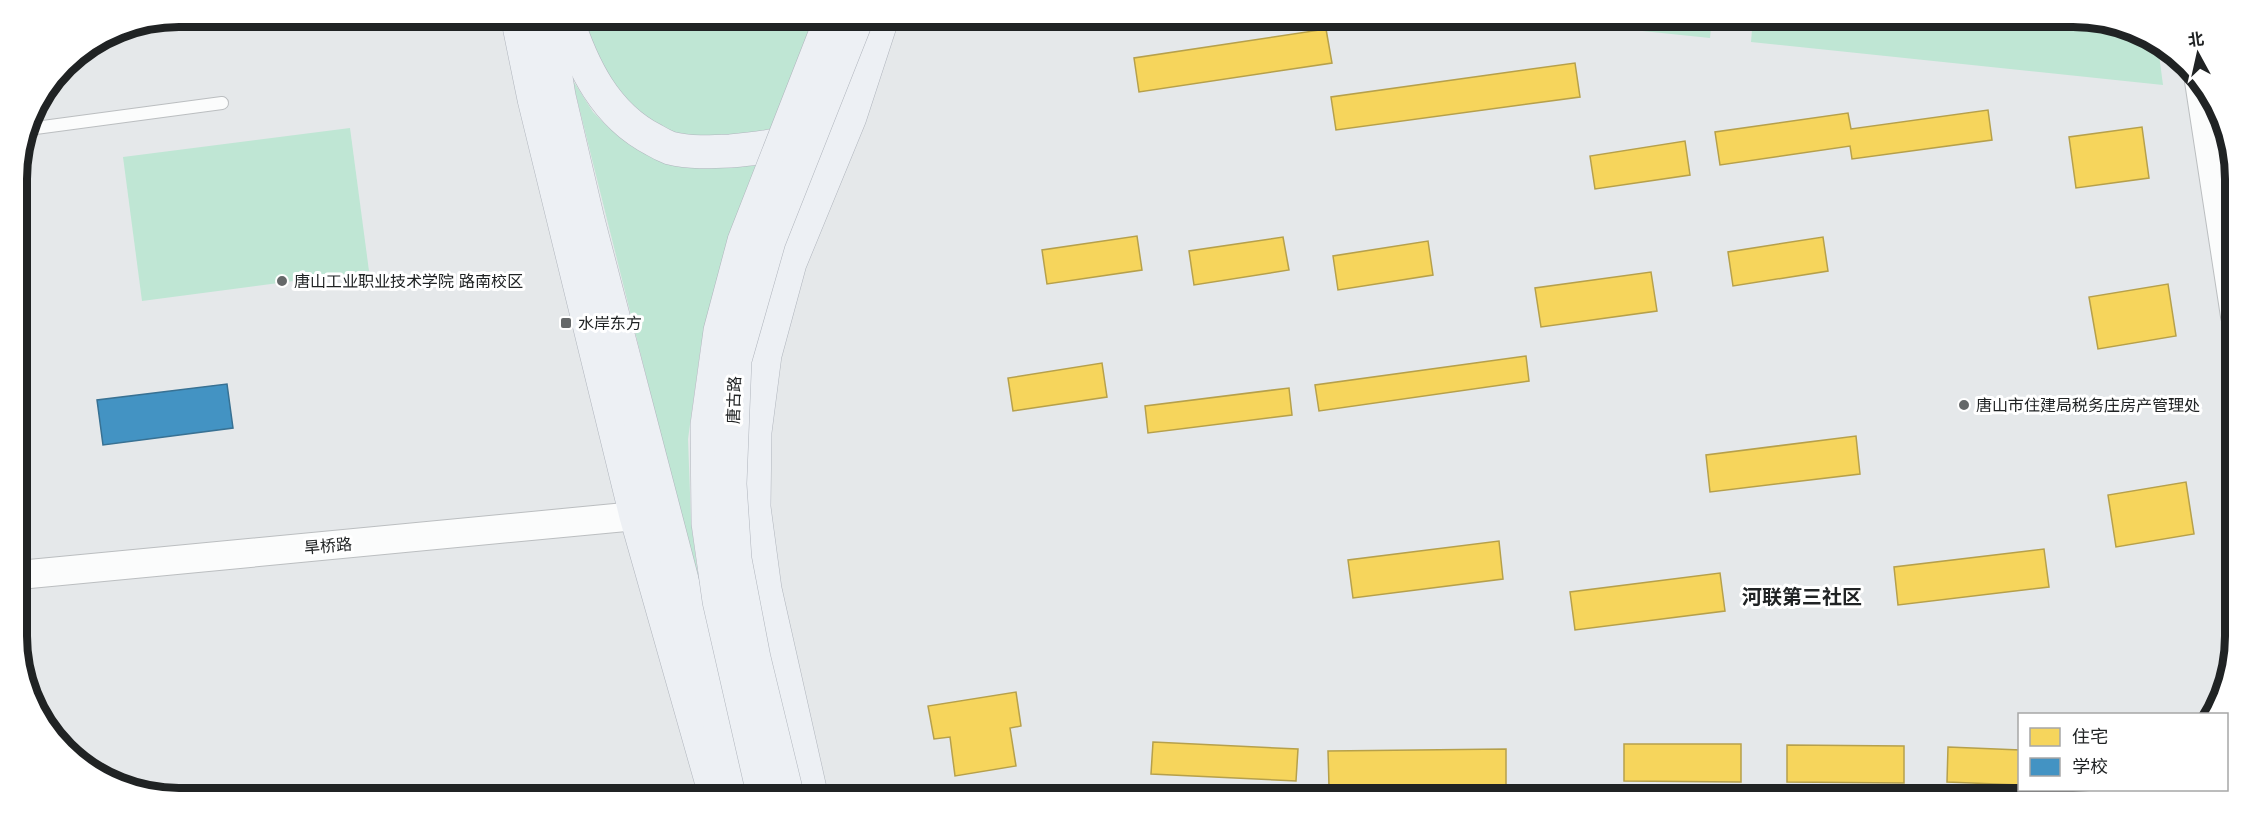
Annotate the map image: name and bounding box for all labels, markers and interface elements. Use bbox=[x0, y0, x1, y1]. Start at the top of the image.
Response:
north arrow bbox=[2168, 24, 2228, 84]
text: 北 bbox=[2187, 29, 2205, 50]
place label: 唐山工业职业技术学院 路南校区 bbox=[294, 272, 523, 291]
marker: 唐山工业职业技术学院 路南校区 bbox=[275, 274, 289, 288]
place label: 水岸东方 bbox=[578, 314, 642, 333]
marker: 水岸东方 bbox=[559, 316, 573, 330]
street label: 唐古路 bbox=[724, 376, 744, 424]
place label: 唐山市住建局税务庄房产管理处 bbox=[1976, 396, 2200, 415]
marker: 唐山市住建局税务庄房产管理处 bbox=[1957, 398, 1971, 412]
street label: 旱桥路 bbox=[303, 534, 353, 558]
district label: 河联第三社区 bbox=[1742, 585, 1862, 609]
legend bbox=[2018, 713, 2228, 791]
text: 住宅 bbox=[2072, 726, 2108, 747]
text: 学校 bbox=[2072, 756, 2108, 777]

